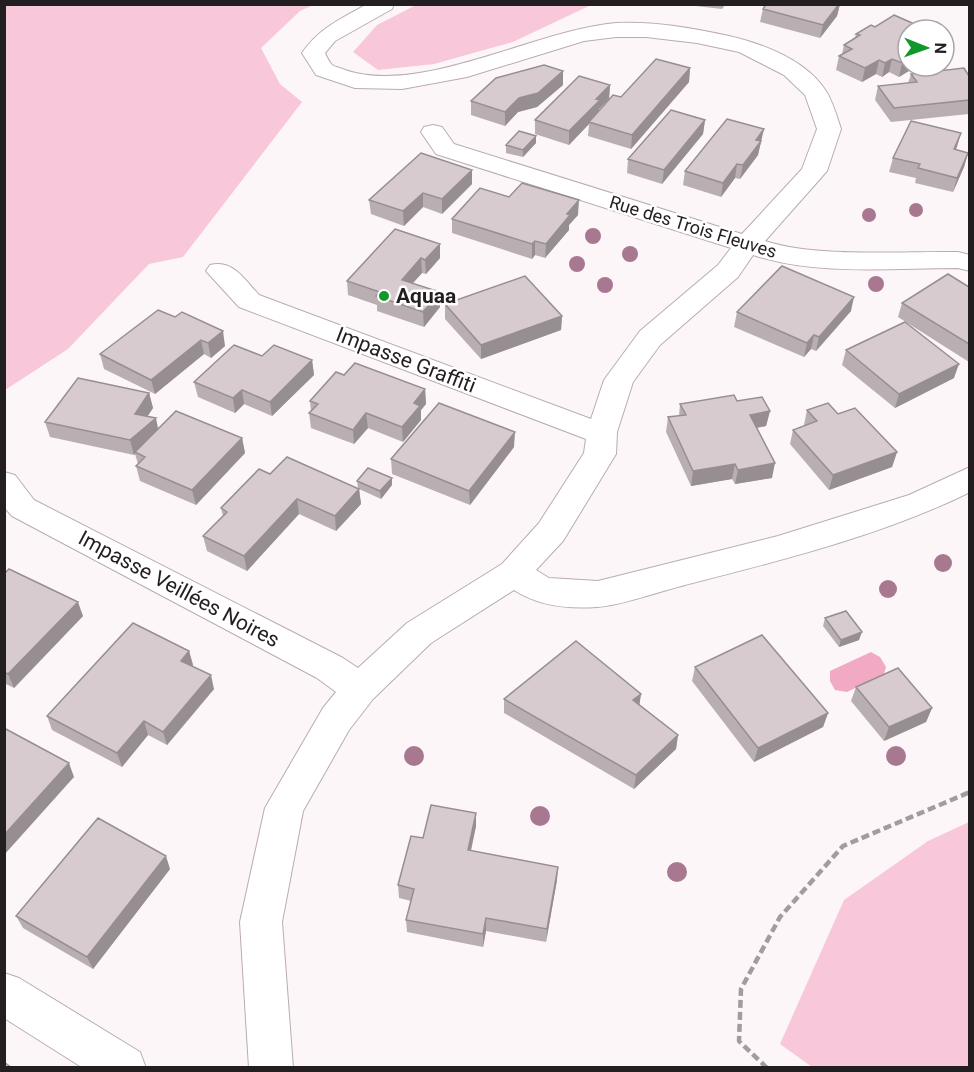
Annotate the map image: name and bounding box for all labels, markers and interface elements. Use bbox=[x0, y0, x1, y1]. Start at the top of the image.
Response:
north arrow bbox=[896, 18, 956, 78]
text: N bbox=[931, 42, 950, 54]
street label: Rue des Trois Fleuves bbox=[607, 191, 779, 262]
place label: Aquaa bbox=[396, 284, 456, 308]
marker: Aquaa bbox=[377, 289, 391, 303]
street label: Impasse Graffiti bbox=[333, 322, 479, 398]
street label: Impasse Veillées Noires bbox=[74, 526, 284, 652]

